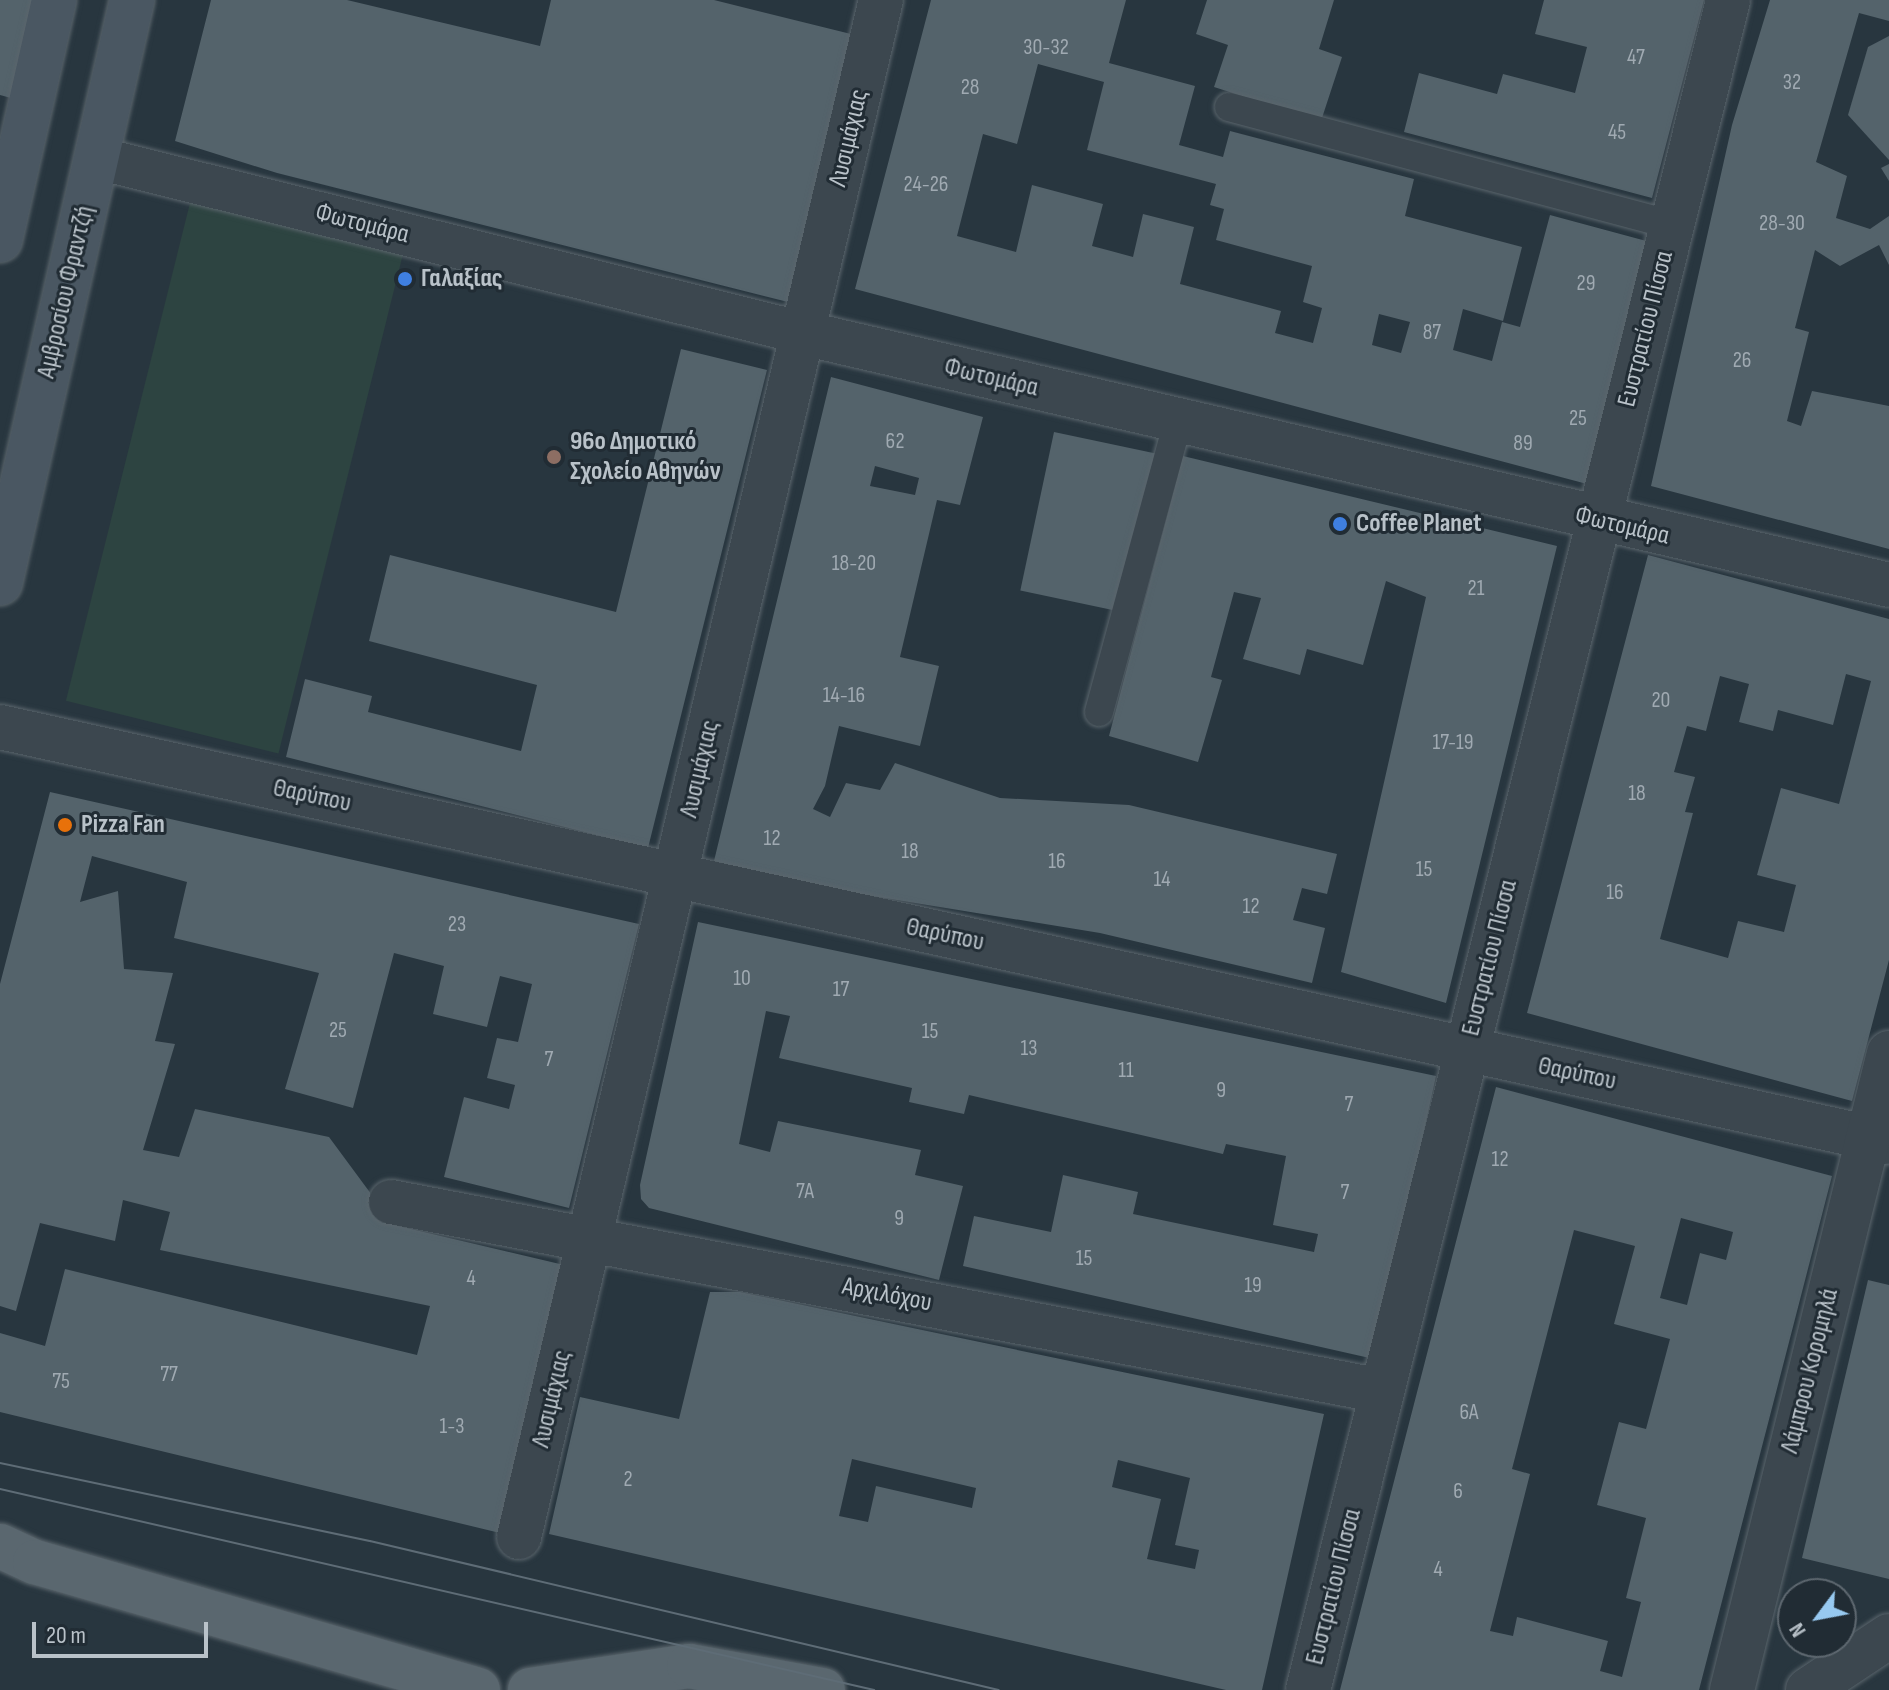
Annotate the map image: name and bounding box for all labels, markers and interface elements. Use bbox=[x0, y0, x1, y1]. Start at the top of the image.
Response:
house number: 30-32 bbox=[1023, 35, 1069, 61]
house number: 47 bbox=[1627, 45, 1645, 71]
house number: 32 bbox=[1783, 70, 1801, 96]
house number: 28 bbox=[961, 75, 979, 101]
street label: Λυσιμάχιας bbox=[823, 86, 875, 190]
house number: 45 bbox=[1608, 120, 1626, 146]
house number: 24-26 bbox=[904, 172, 948, 198]
street label: Φωτομάρα bbox=[312, 197, 412, 251]
street label: Αμβροσίου Φραντζή bbox=[31, 203, 101, 381]
house number: 28-30 bbox=[1759, 211, 1805, 237]
street label: Ευστρατίου Πίσσα bbox=[1612, 248, 1680, 410]
place label: Γαλαξίας bbox=[421, 263, 503, 295]
marker: Γαλαξίας bbox=[396, 270, 414, 288]
house number: 29 bbox=[1577, 271, 1595, 297]
house number: 87 bbox=[1423, 320, 1441, 346]
house number: 26 bbox=[1733, 348, 1751, 374]
street label: Φωτομάρα bbox=[941, 352, 1041, 404]
house number: 25 bbox=[1569, 406, 1587, 432]
place label: 96ο Δημοτικό Σχολείο Αθηνών bbox=[570, 426, 720, 488]
house number: 62 bbox=[886, 429, 904, 455]
house number: 89 bbox=[1513, 431, 1533, 457]
marker: 96ο Δημοτικό Σχολείο Αθηνών bbox=[545, 448, 563, 466]
street label: Φωτομάρα bbox=[1572, 500, 1672, 552]
place label: Coffee Planet bbox=[1356, 508, 1482, 540]
marker: Coffee Planet bbox=[1331, 515, 1349, 533]
house number: 18-20 bbox=[832, 551, 876, 577]
house number: 21 bbox=[1468, 576, 1484, 602]
house number: 14-16 bbox=[823, 683, 865, 709]
house number: 20 bbox=[1652, 688, 1670, 714]
street label: Λυσιμάχιας bbox=[674, 717, 726, 821]
house number: 17-19 bbox=[1433, 730, 1473, 756]
street label: Θαρύπου bbox=[270, 773, 354, 819]
house number: 18 bbox=[1628, 781, 1646, 807]
place label: Pizza Fan bbox=[81, 809, 165, 841]
marker: Pizza Fan bbox=[56, 816, 74, 834]
house number: 12 bbox=[763, 826, 781, 852]
house number: 18 bbox=[901, 839, 919, 865]
house number: 16 bbox=[1048, 849, 1066, 875]
house number: 15 bbox=[1416, 857, 1432, 883]
house number: 14 bbox=[1154, 867, 1170, 893]
street label: Ευστρατίου Πίσσα bbox=[1456, 877, 1524, 1039]
house number: 16 bbox=[1606, 880, 1624, 906]
house number: 12 bbox=[1242, 894, 1260, 920]
house number: 23 bbox=[448, 912, 466, 938]
street label: Θαρύπου bbox=[903, 912, 987, 958]
house number: 10 bbox=[733, 966, 751, 992]
house number: 17 bbox=[833, 977, 849, 1003]
house number: 25 bbox=[329, 1018, 347, 1044]
house number: 15 bbox=[922, 1019, 938, 1045]
house number: 13 bbox=[1021, 1036, 1037, 1062]
house number: 7 bbox=[545, 1047, 553, 1073]
street label: Θαρύπου bbox=[1535, 1051, 1619, 1097]
house number: 11 bbox=[1118, 1058, 1134, 1084]
house number: 9 bbox=[1216, 1078, 1226, 1104]
house number: 7 bbox=[1345, 1092, 1353, 1118]
house number: 12 bbox=[1491, 1147, 1509, 1173]
house number: 7Α bbox=[796, 1179, 814, 1205]
house number: 7 bbox=[1341, 1180, 1349, 1206]
house number: 9 bbox=[894, 1206, 904, 1232]
house number: 15 bbox=[1076, 1246, 1092, 1272]
house number: 4 bbox=[466, 1266, 476, 1292]
street label: Αρχιλόχου bbox=[840, 1271, 934, 1319]
house number: 19 bbox=[1244, 1273, 1262, 1299]
street label: Λάμπρου Κορομηλά bbox=[1774, 1286, 1846, 1456]
street label: Λυσιμάχιας bbox=[526, 1347, 578, 1451]
house number: 77 bbox=[160, 1362, 178, 1388]
house number: 75 bbox=[52, 1369, 70, 1395]
house number: 6Α bbox=[1459, 1400, 1479, 1426]
house number: 1-3 bbox=[439, 1414, 465, 1440]
house number: 2 bbox=[623, 1467, 633, 1493]
house number: 6 bbox=[1453, 1479, 1463, 1505]
street label: Ευστρατίου Πίσσα bbox=[1300, 1506, 1368, 1668]
house number: 4 bbox=[1433, 1557, 1443, 1583]
north arrow bbox=[1777, 1578, 1857, 1658]
scale bar bbox=[36, 1606, 212, 1656]
text: N bbox=[1783, 1618, 1812, 1642]
text: 20 m bbox=[46, 1621, 86, 1650]

